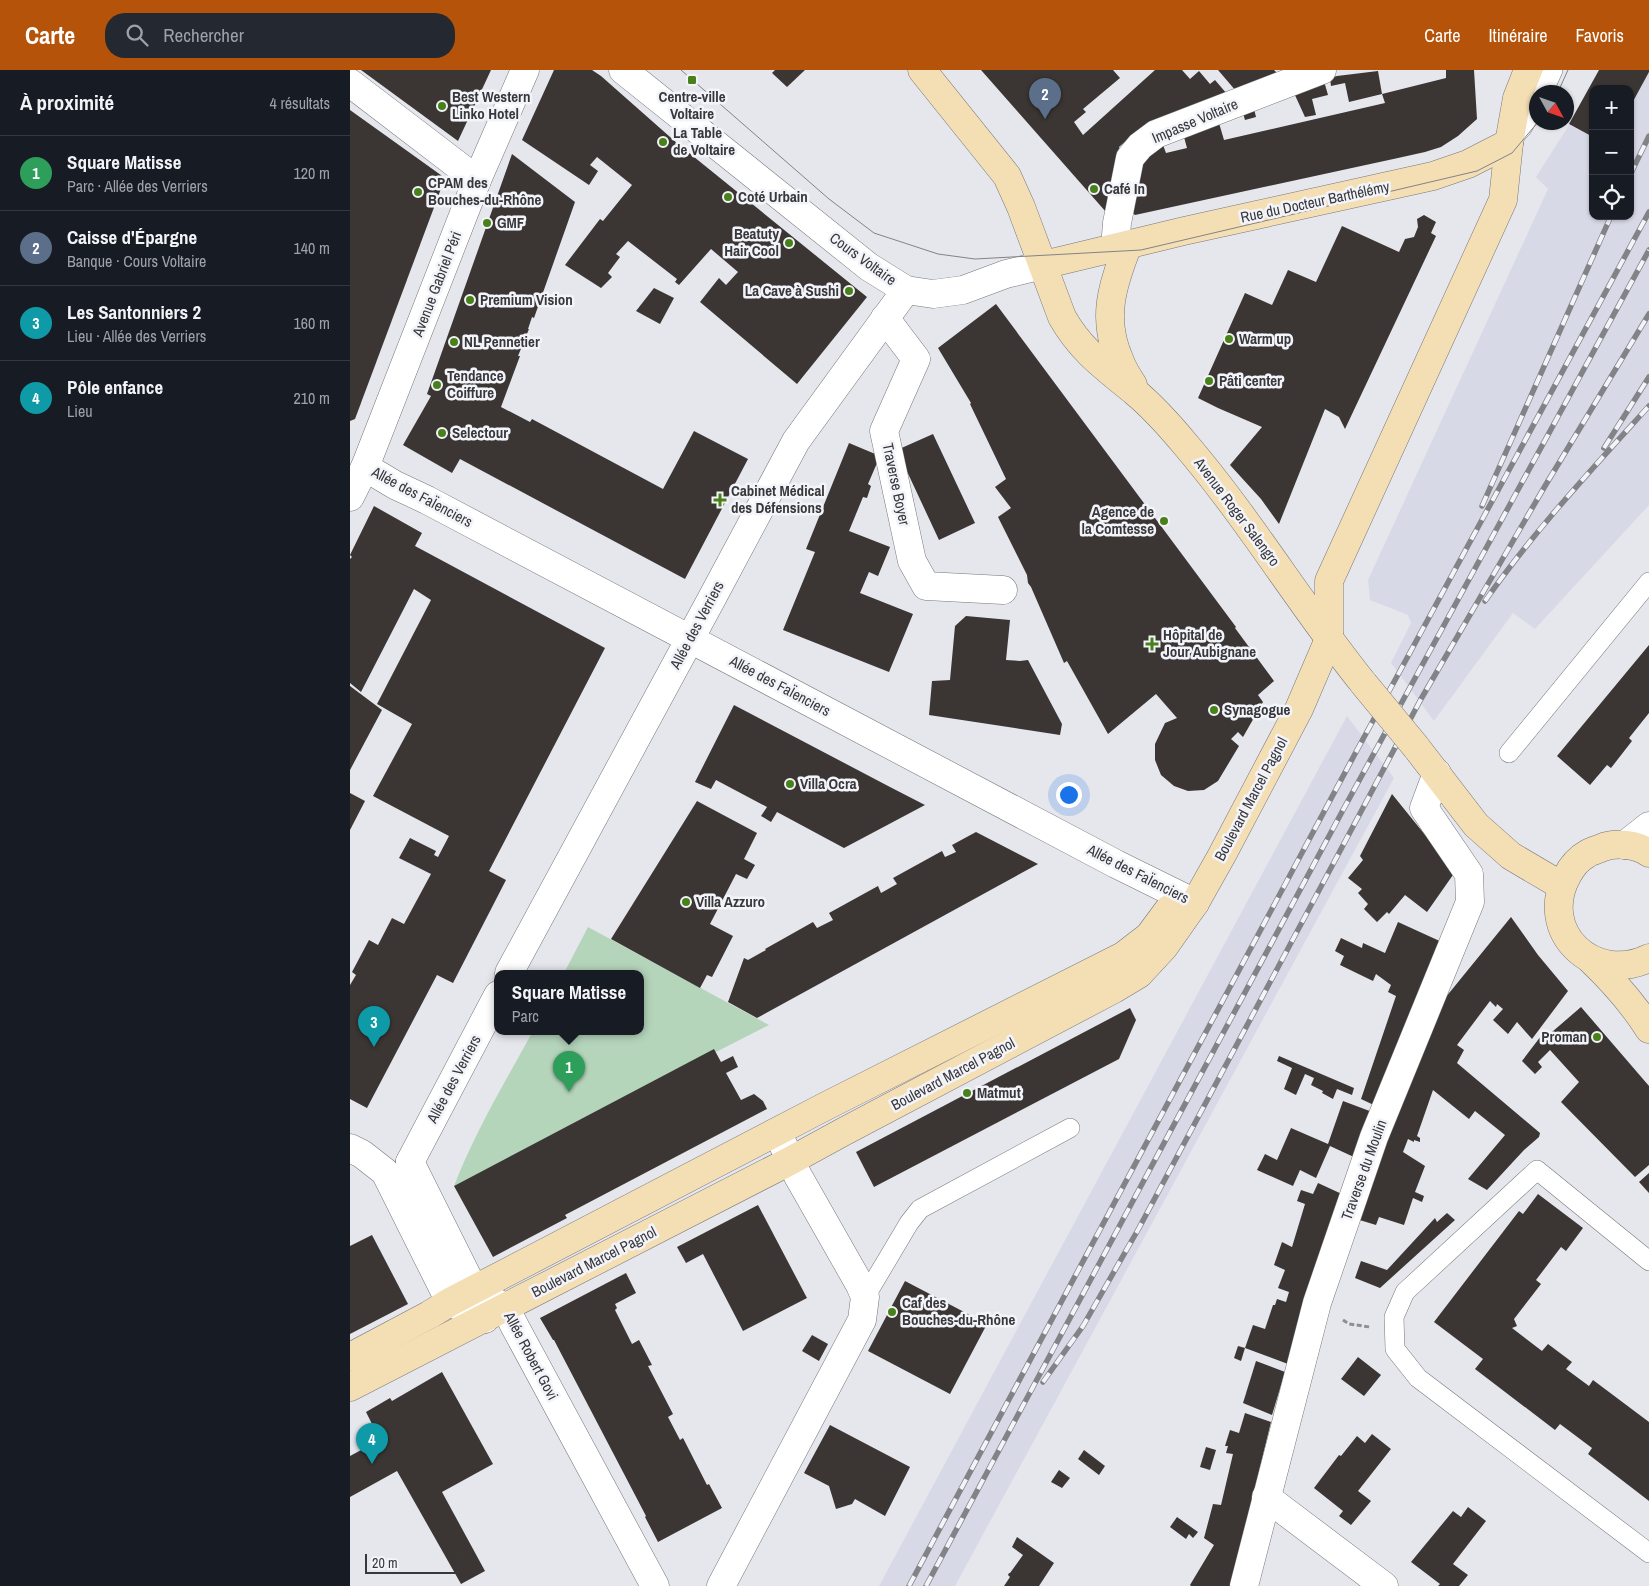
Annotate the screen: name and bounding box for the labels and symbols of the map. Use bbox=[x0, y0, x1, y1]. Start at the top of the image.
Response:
marker: Centre-ville Voltaire bbox=[686, 74, 698, 86]
pin: 2 bbox=[1029, 78, 1061, 119]
north arrow bbox=[1529, 85, 1574, 130]
place label: Best Western Linko Hotel bbox=[452, 86, 530, 124]
place label: Centre-ville Voltaire bbox=[659, 86, 726, 124]
street label: Impasse Voltaire bbox=[1149, 93, 1241, 148]
marker: Best Western Linko Hotel bbox=[436, 100, 448, 112]
place label: La Table de Voltaire bbox=[673, 122, 735, 160]
marker: La Table de Voltaire bbox=[657, 136, 669, 148]
place label: CPAM des Bouches-du-Rhône bbox=[428, 172, 542, 210]
street label: Rue du Docteur Barthélémy bbox=[1238, 175, 1392, 228]
place label: Café In bbox=[1104, 178, 1145, 199]
marker: Café In bbox=[1088, 183, 1100, 195]
marker: CPAM des Bouches-du-Rhône bbox=[412, 186, 424, 198]
place label: Coté Urbain bbox=[738, 186, 808, 207]
marker: Coté Urbain bbox=[722, 191, 734, 203]
place label: GMF bbox=[497, 212, 524, 233]
marker: GMF bbox=[481, 217, 493, 229]
place label: Beatuty Hair Cool bbox=[724, 223, 779, 261]
street label: Cours Voltaire bbox=[826, 227, 901, 290]
street label: Avenue Gabriel Péri bbox=[406, 228, 466, 340]
marker: Beatuty Hair Cool bbox=[783, 237, 795, 249]
place label: La Cave à Sushi bbox=[745, 280, 839, 301]
marker: La Cave à Sushi bbox=[843, 285, 855, 297]
place label: Premium Vision bbox=[480, 289, 573, 310]
marker: Premium Vision bbox=[464, 294, 476, 306]
place label: Warm up bbox=[1239, 328, 1291, 349]
place label: NL Pennetier bbox=[464, 331, 540, 352]
marker: Warm up bbox=[1223, 333, 1235, 345]
marker: NL Pennetier bbox=[448, 336, 460, 348]
place label: Tendance Coiffure bbox=[447, 365, 504, 403]
place label: Pâti center bbox=[1219, 370, 1282, 391]
marker: Pâti center bbox=[1203, 375, 1215, 387]
marker: Tendance Coiffure bbox=[431, 379, 443, 391]
place label: Selectour bbox=[452, 422, 508, 443]
marker: Selectour bbox=[436, 427, 448, 439]
street label: Traverse Boyer bbox=[878, 441, 915, 527]
street label: Avenue Roger Salengro bbox=[1189, 452, 1285, 570]
street label: Allée des FaÏenciers bbox=[367, 461, 476, 532]
place label: Cabinet Médical des Défensions bbox=[731, 480, 825, 518]
marker: Cabinet Médical des Défensions bbox=[713, 493, 727, 507]
place label: Agence de la Comtesse bbox=[1082, 501, 1154, 539]
marker: Agence de la Comtesse bbox=[1158, 515, 1170, 527]
street label: Allée des Verriers bbox=[664, 577, 729, 673]
place label: Hôpital de Jour Aubignane bbox=[1163, 624, 1256, 662]
marker: Hôpital de Jour Aubignane bbox=[1145, 637, 1159, 651]
street label: Allée des FaÏenciers bbox=[725, 650, 834, 721]
place label: Synagogue bbox=[1224, 699, 1290, 720]
marker: Synagogue bbox=[1208, 704, 1220, 716]
street label: Boulevard Marcel Pagnol bbox=[1209, 733, 1292, 864]
place label: Villa Ocra bbox=[800, 773, 857, 794]
marker: Villa Ocra bbox=[784, 778, 796, 790]
your location bbox=[1056, 782, 1082, 808]
street label: Allée des FaÏenciers bbox=[1083, 838, 1193, 908]
place label: Villa Azzuro bbox=[696, 891, 765, 912]
marker: Villa Azzuro bbox=[680, 896, 692, 908]
pin: 3 bbox=[358, 1006, 390, 1047]
place label: Proman bbox=[1541, 1026, 1587, 1047]
street label: Allée des Verriers bbox=[421, 1031, 486, 1127]
marker: Proman bbox=[1591, 1031, 1603, 1043]
street label: Boulevard Marcel Pagnol bbox=[887, 1032, 1018, 1115]
pin: 1 bbox=[553, 1051, 585, 1092]
place label: Matmut bbox=[977, 1082, 1021, 1103]
marker: Matmut bbox=[961, 1087, 973, 1099]
street label: Traverse du Moulin bbox=[1336, 1117, 1391, 1223]
street label: Boulevard Marcel Pagnol bbox=[528, 1221, 660, 1302]
place label: Caf des Bouches-du-Rhône bbox=[902, 1292, 1016, 1330]
marker: Caf des Bouches-du-Rhône bbox=[886, 1306, 898, 1318]
street label: Allée Robert Govi bbox=[499, 1307, 564, 1404]
pin: 4 bbox=[356, 1423, 388, 1464]
scale bar bbox=[365, 1551, 459, 1574]

